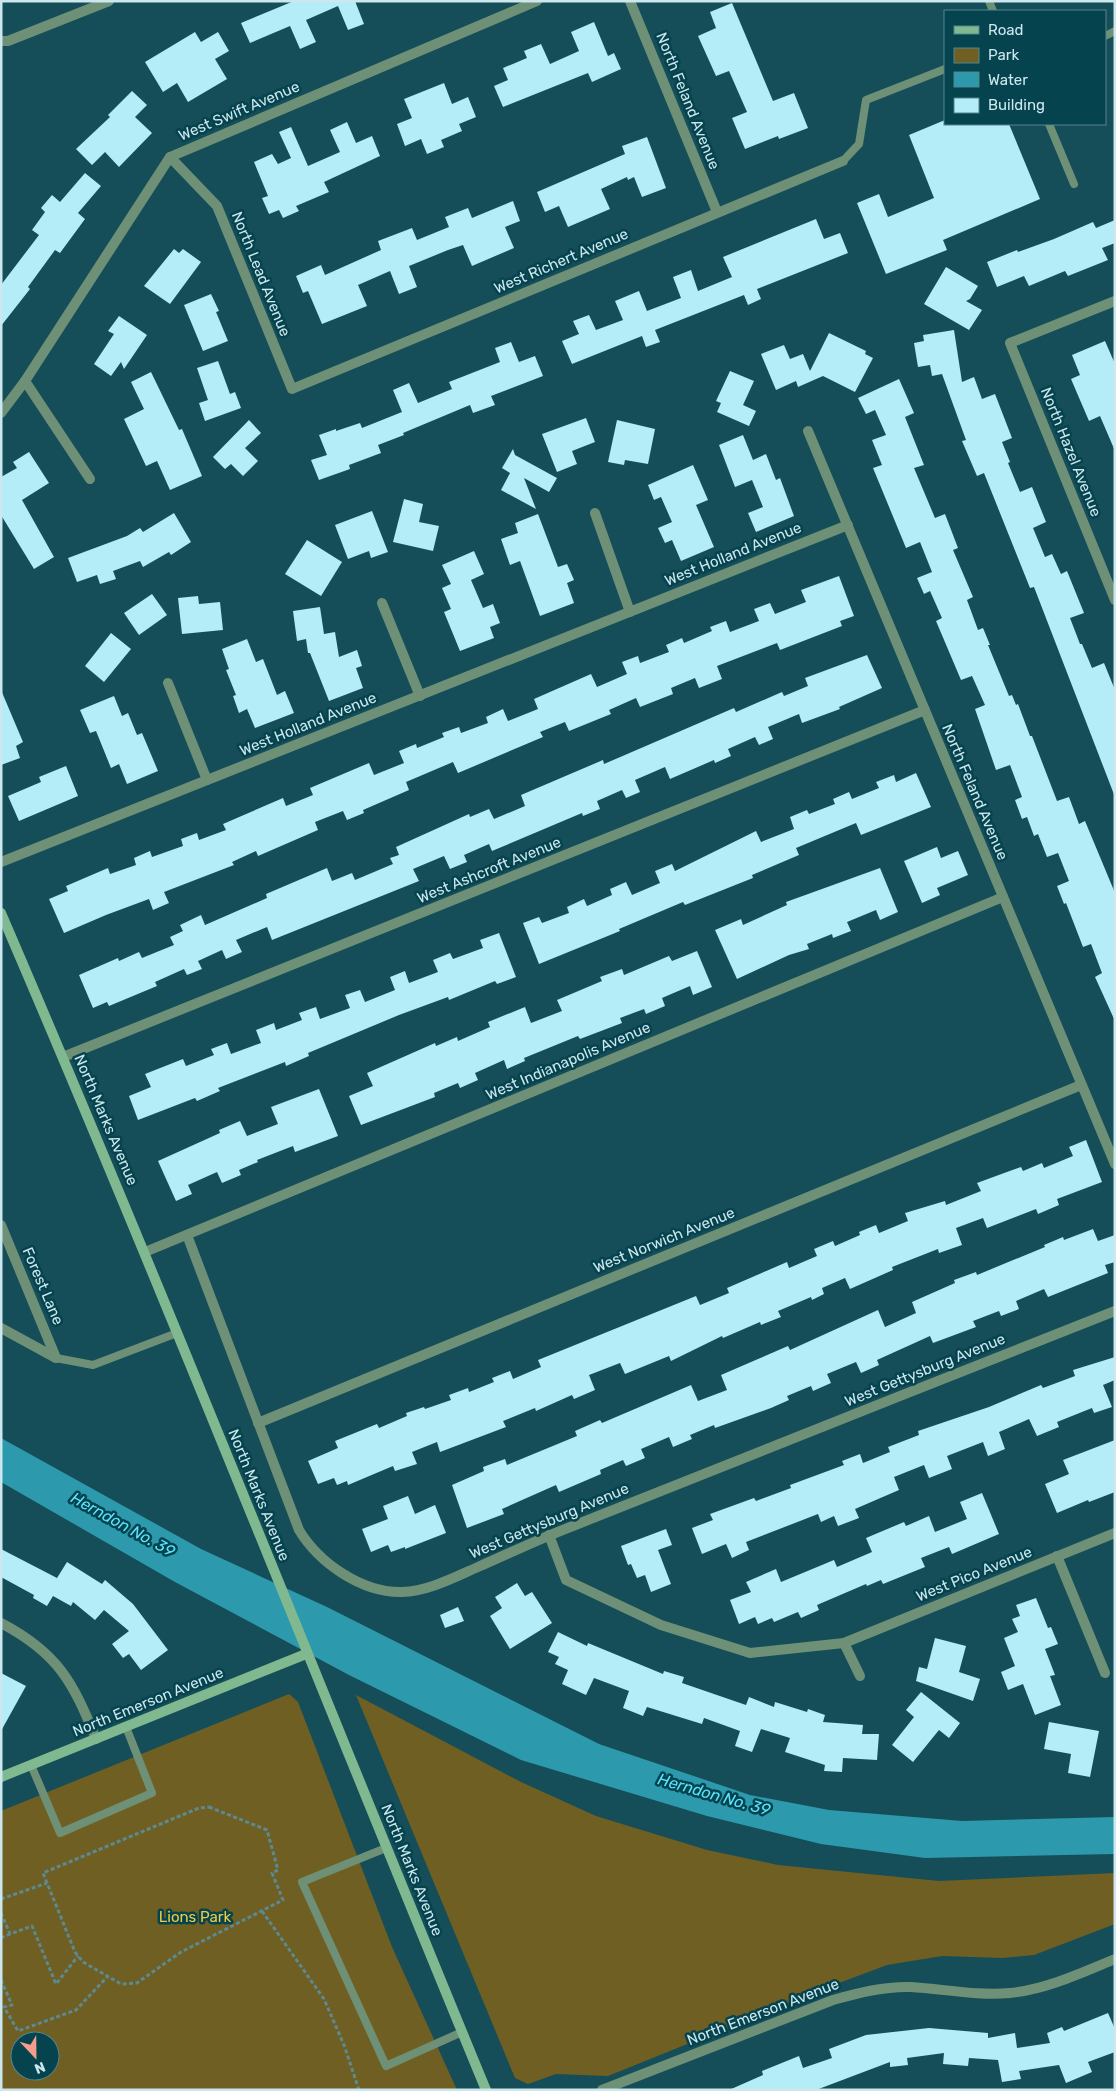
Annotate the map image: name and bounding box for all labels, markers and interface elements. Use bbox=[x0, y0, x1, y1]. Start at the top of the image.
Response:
legend bbox=[944, 10, 1106, 125]
text: Road bbox=[988, 21, 1024, 39]
street label: North Feland Avenue bbox=[652, 30, 724, 172]
text: Park bbox=[988, 46, 1019, 64]
text: Water bbox=[988, 71, 1028, 89]
street label: West Swift Avenue bbox=[176, 77, 302, 145]
text: Building bbox=[988, 96, 1045, 114]
street label: North Lead Avenue bbox=[228, 209, 294, 339]
street label: West Richert Avenue bbox=[491, 225, 631, 297]
street label: North Hazel Avenue bbox=[1037, 385, 1105, 519]
street label: West Holland Avenue bbox=[662, 518, 804, 590]
street label: West Holland Avenue bbox=[237, 688, 379, 760]
street label: North Feland Avenue bbox=[938, 721, 1012, 863]
street label: West Ashcroft Avenue bbox=[414, 833, 564, 907]
street label: West Indianapolis Avenue bbox=[483, 1018, 653, 1104]
street label: North Marks Avenue bbox=[70, 1052, 142, 1188]
street label: West Norwich Avenue bbox=[591, 1203, 737, 1277]
street label: Forest Lane bbox=[19, 1244, 67, 1328]
street label: West Gettysburg Avenue bbox=[842, 1330, 1008, 1410]
street label: North Marks Avenue bbox=[224, 1427, 294, 1563]
street label: West Gettysburg Avenue bbox=[467, 1479, 631, 1563]
water label: Herndon No. 39 bbox=[68, 1488, 178, 1561]
street label: West Pico Avenue bbox=[913, 1543, 1035, 1605]
street label: North Emerson Avenue bbox=[70, 1663, 226, 1741]
water label: Herndon No. 39 bbox=[656, 1769, 773, 1820]
street label: North Marks Avenue bbox=[377, 1802, 447, 1938]
park label: Lions Park bbox=[159, 1908, 231, 1926]
street label: North Emerson Avenue bbox=[685, 1975, 841, 2049]
north arrow bbox=[10, 2031, 60, 2081]
text: N bbox=[32, 2058, 48, 2077]

